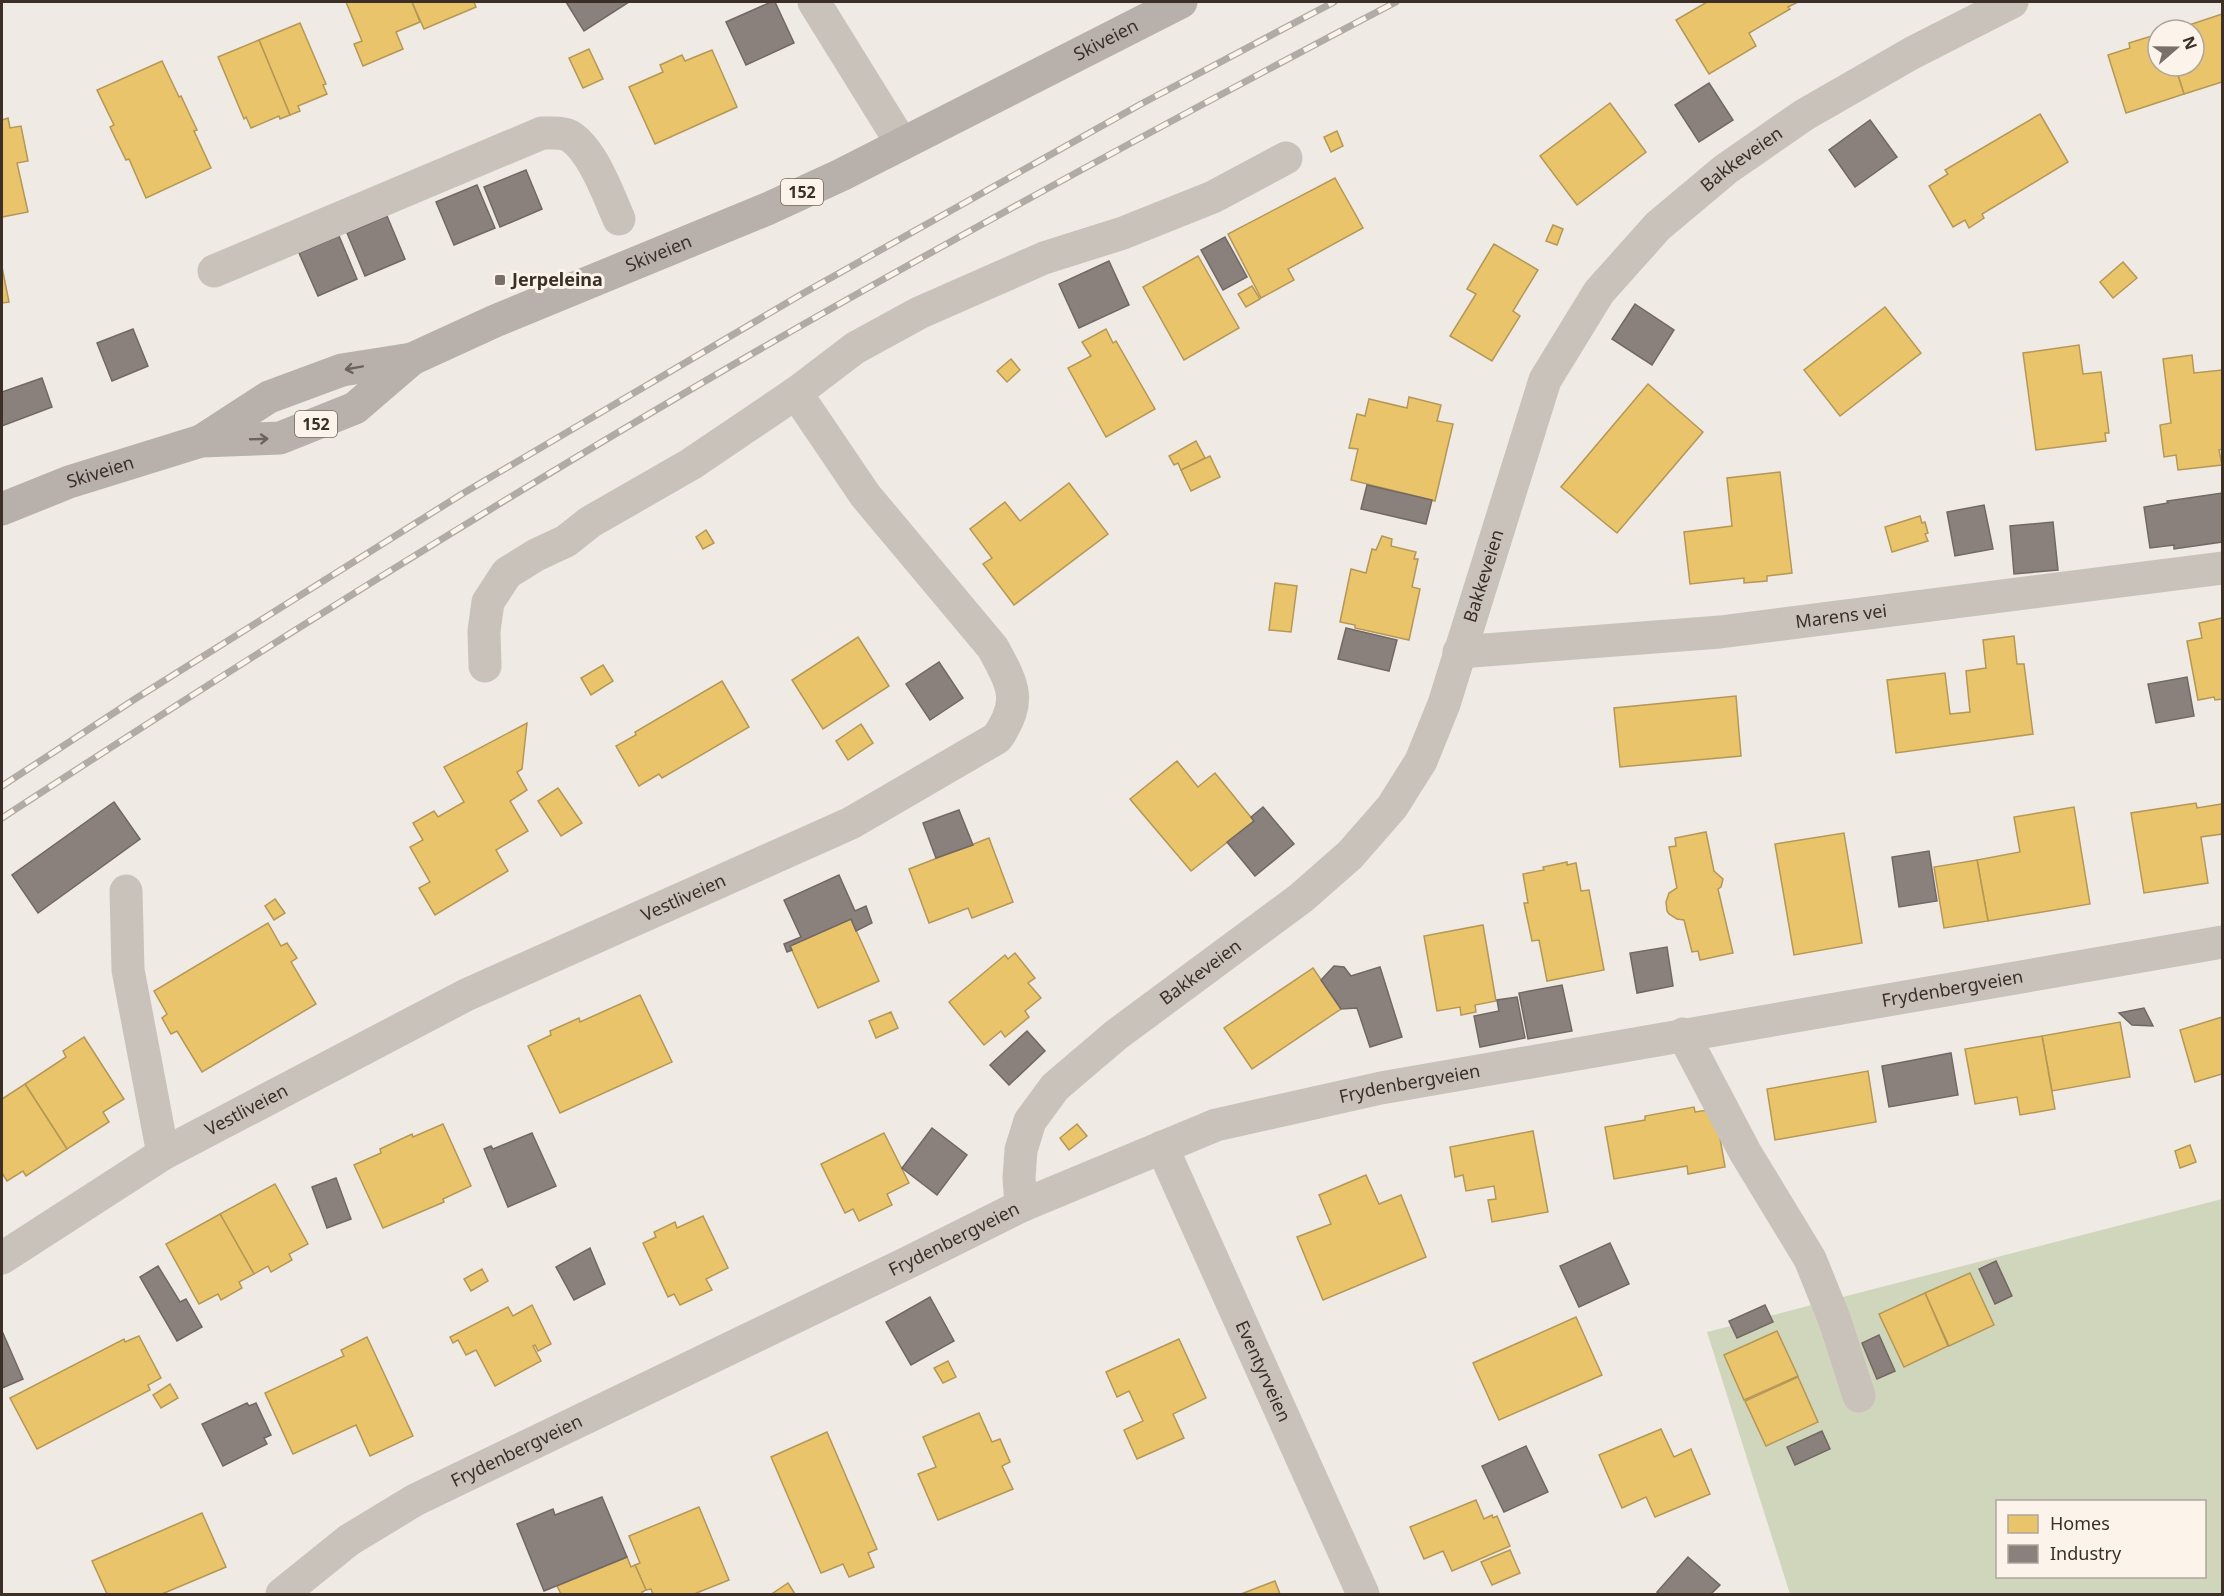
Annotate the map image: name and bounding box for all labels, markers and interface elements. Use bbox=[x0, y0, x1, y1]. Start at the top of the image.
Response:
street label: Skiveien bbox=[1069, 13, 1142, 66]
north arrow bbox=[2146, 18, 2206, 78]
text: N bbox=[2178, 33, 2203, 53]
street label: Bakkeveien bbox=[1695, 121, 1787, 197]
road number: 152 bbox=[781, 179, 823, 205]
street label: Skiveien bbox=[622, 228, 695, 277]
place label: Jerpeleina bbox=[510, 267, 603, 291]
marker: Jerpeleina bbox=[493, 273, 507, 287]
one-way arrow bbox=[345, 363, 364, 374]
road number: 152 bbox=[295, 411, 337, 437]
one-way arrow bbox=[249, 433, 269, 445]
street label: Skiveien bbox=[63, 450, 137, 493]
street label: Bakkeveien bbox=[1457, 526, 1509, 625]
street label: Marens vei bbox=[1794, 598, 1888, 633]
street label: Vestliveien bbox=[637, 868, 729, 926]
street label: Bakkeveien bbox=[1154, 933, 1246, 1010]
street label: Frydenbergveien bbox=[1880, 964, 2025, 1012]
street label: Frydenbergveien bbox=[1337, 1058, 1482, 1108]
street label: Vestliveien bbox=[201, 1078, 292, 1141]
street label: Frydenbergveien bbox=[884, 1196, 1023, 1281]
street label: Eventyrveien bbox=[1231, 1316, 1297, 1425]
street label: Frydenbergveien bbox=[446, 1408, 586, 1492]
legend bbox=[1996, 1500, 2206, 1578]
text: Homes bbox=[2050, 1511, 2110, 1535]
text: Industry bbox=[2050, 1541, 2122, 1565]

